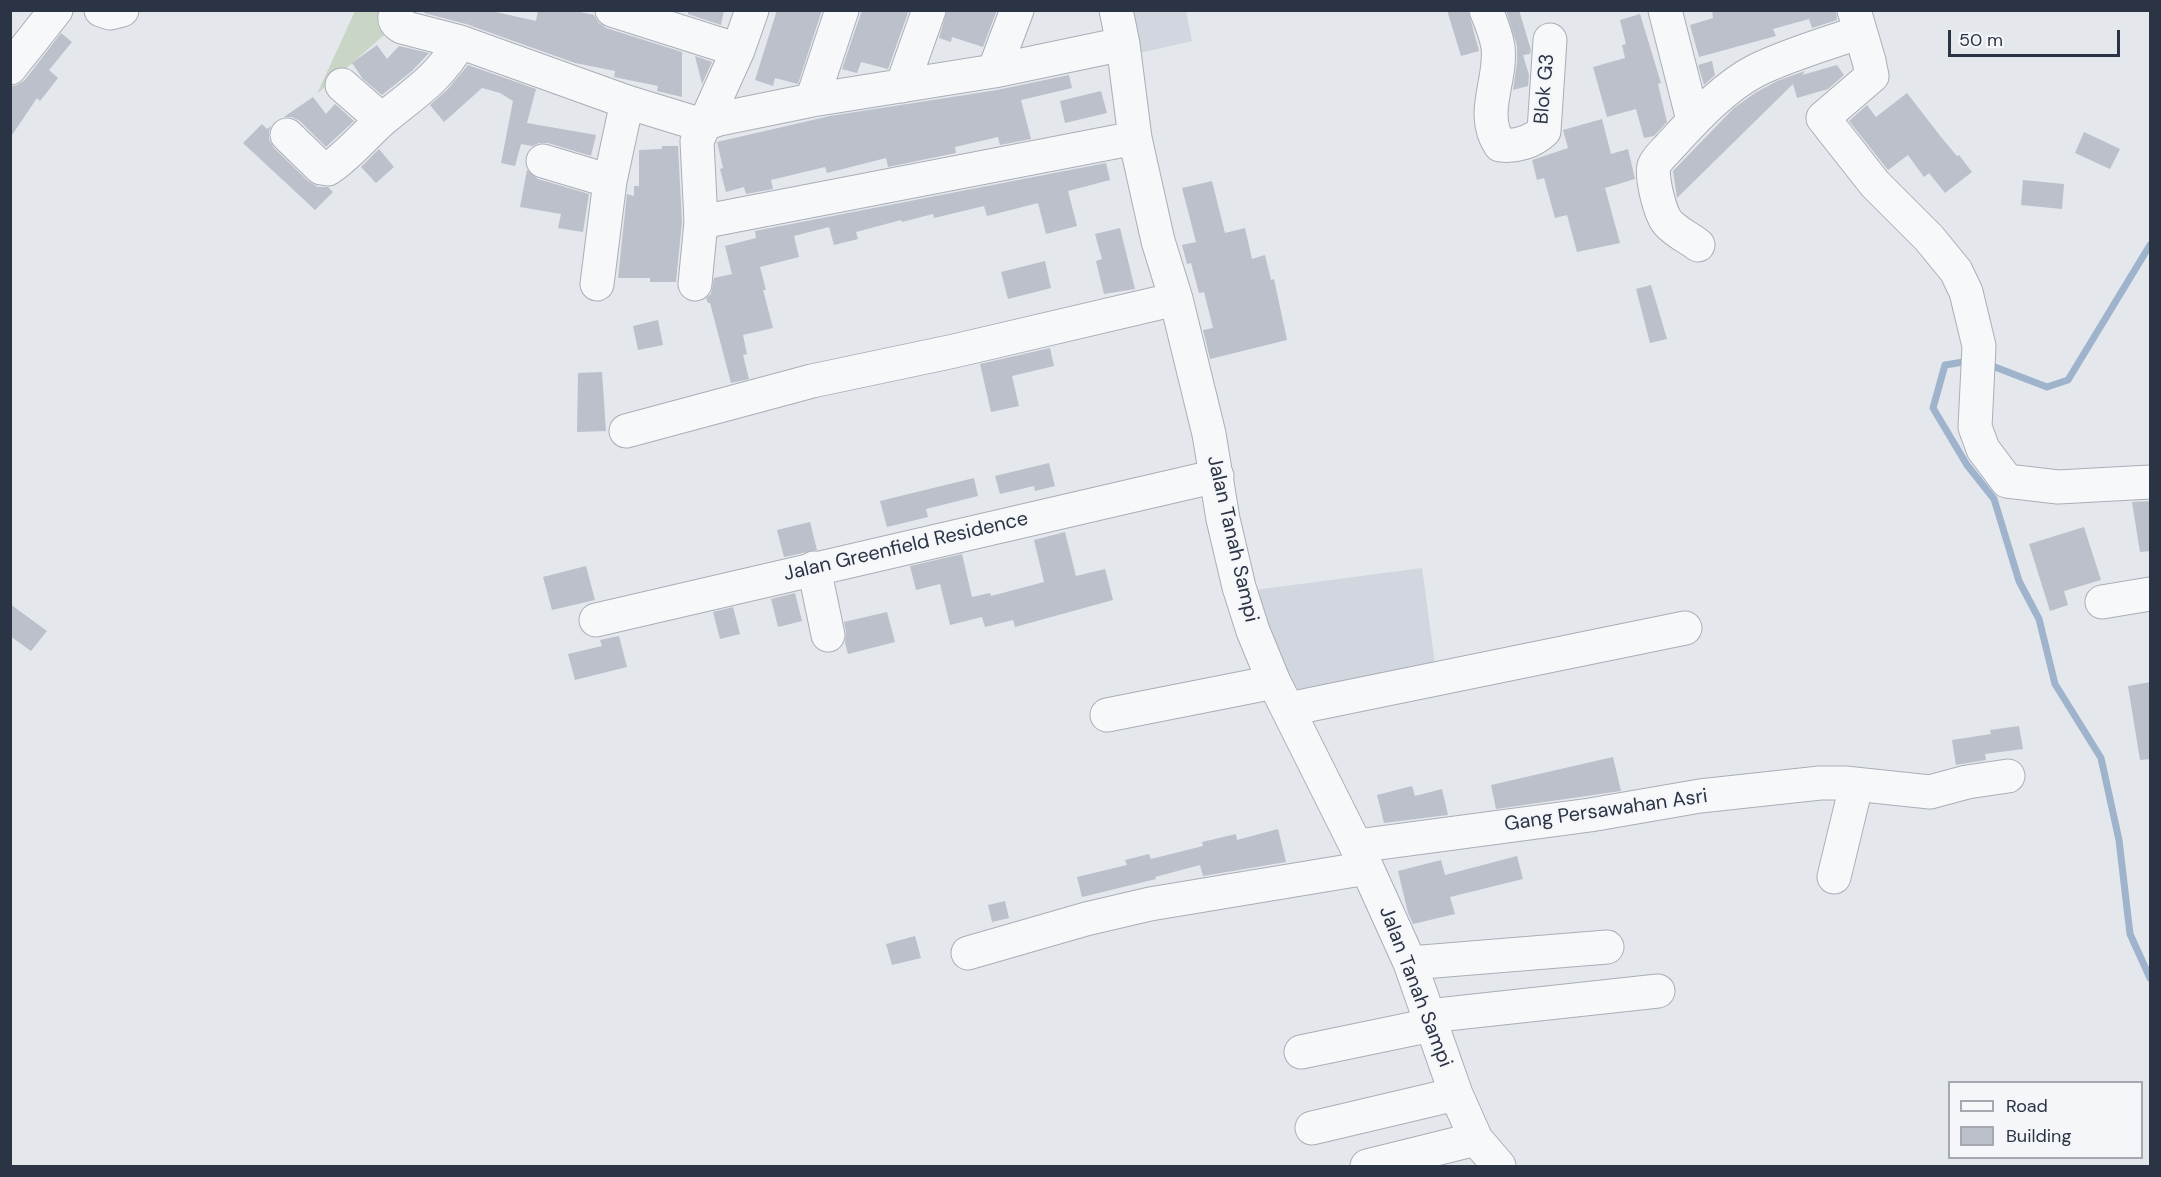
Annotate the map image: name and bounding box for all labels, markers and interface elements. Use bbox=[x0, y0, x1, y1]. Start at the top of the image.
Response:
scale bar bbox=[1951, 18, 2124, 56]
text: 50 m bbox=[1959, 28, 2003, 52]
street label: Blok G3 bbox=[1530, 53, 1560, 125]
street label: Jalan Tanah Sampi bbox=[1201, 453, 1263, 625]
street label: Jalan Greenfield Residence bbox=[781, 507, 1031, 587]
street label: Gang Persawahan Asri bbox=[1503, 785, 1709, 837]
street label: Jalan Tanah Sampi bbox=[1373, 903, 1457, 1071]
legend bbox=[1948, 1081, 2143, 1159]
text: Road bbox=[2006, 1094, 2048, 1118]
text: Building bbox=[2006, 1124, 2071, 1148]

